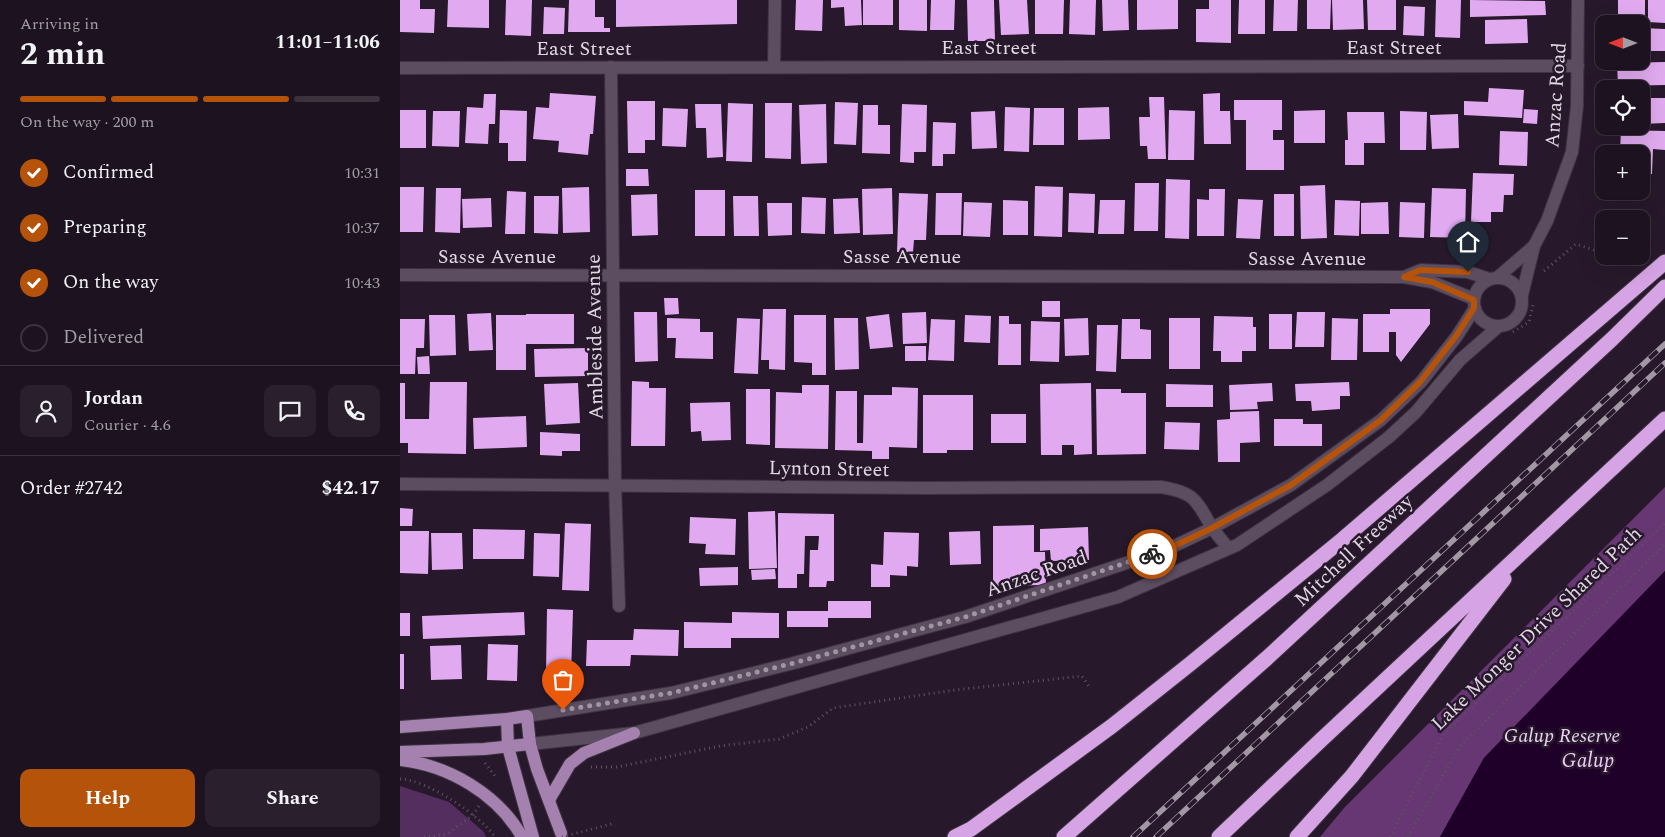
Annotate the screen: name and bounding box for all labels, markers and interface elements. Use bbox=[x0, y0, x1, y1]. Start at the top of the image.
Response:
text: Arriving in bbox=[20, 12, 99, 36]
north arrow bbox=[1595, 15, 1650, 70]
map controls bbox=[1595, 15, 1650, 265]
text: 11:01–11:06 bbox=[275, 28, 380, 57]
text: 2 min bbox=[20, 30, 105, 79]
street label: East Street bbox=[941, 33, 1037, 63]
street label: East Street bbox=[1346, 33, 1442, 63]
street label: East Street bbox=[536, 34, 632, 64]
street label: Anzac Road bbox=[1537, 41, 1575, 149]
button: locate bbox=[1595, 80, 1650, 135]
text: On the way · 200 m bbox=[20, 110, 154, 134]
button: + bbox=[1595, 145, 1650, 200]
text: Confirmed bbox=[63, 158, 154, 187]
icon: check bbox=[20, 159, 48, 187]
text: 10:31 bbox=[344, 161, 380, 185]
button: − bbox=[1595, 210, 1650, 265]
text: Preparing bbox=[63, 213, 147, 242]
icon: check bbox=[20, 214, 48, 242]
text: 10:37 bbox=[344, 216, 380, 240]
pin bbox=[1447, 221, 1489, 272]
icon: home bbox=[1454, 228, 1482, 256]
street label: Sasse Avenue bbox=[438, 242, 556, 272]
street label: Sasse Avenue bbox=[843, 242, 961, 272]
street label: Sasse Avenue bbox=[1248, 244, 1366, 274]
street label: Ambleside Avenue bbox=[579, 254, 611, 420]
text: On the way bbox=[63, 268, 159, 297]
icon: check bbox=[20, 269, 48, 297]
text: 10:43 bbox=[344, 271, 380, 295]
text: Delivered bbox=[63, 323, 144, 352]
text: Jordan bbox=[84, 384, 143, 413]
button: person bbox=[20, 385, 72, 437]
button: chat bbox=[264, 385, 316, 437]
button: phone bbox=[328, 385, 380, 437]
text: Courier · 4.6 bbox=[84, 413, 171, 437]
street label: Lynton Street bbox=[768, 453, 890, 485]
text: Order #2742 bbox=[20, 474, 123, 503]
text: $42.17 bbox=[322, 474, 380, 503]
street label: Mitchell Freeway bbox=[1287, 486, 1421, 614]
street label: Lake Monger Drive Shared Path bbox=[1424, 520, 1649, 738]
courier bbox=[1127, 529, 1177, 579]
icon: bike bbox=[1138, 540, 1166, 568]
street label: Anzac Road bbox=[982, 543, 1091, 605]
pin bbox=[542, 659, 584, 710]
icon: bag bbox=[549, 666, 577, 694]
park label: Galup Reserve bbox=[1504, 721, 1620, 751]
water label: Galup bbox=[1562, 745, 1614, 777]
button: Help bbox=[20, 769, 195, 827]
button: Share bbox=[205, 769, 380, 827]

